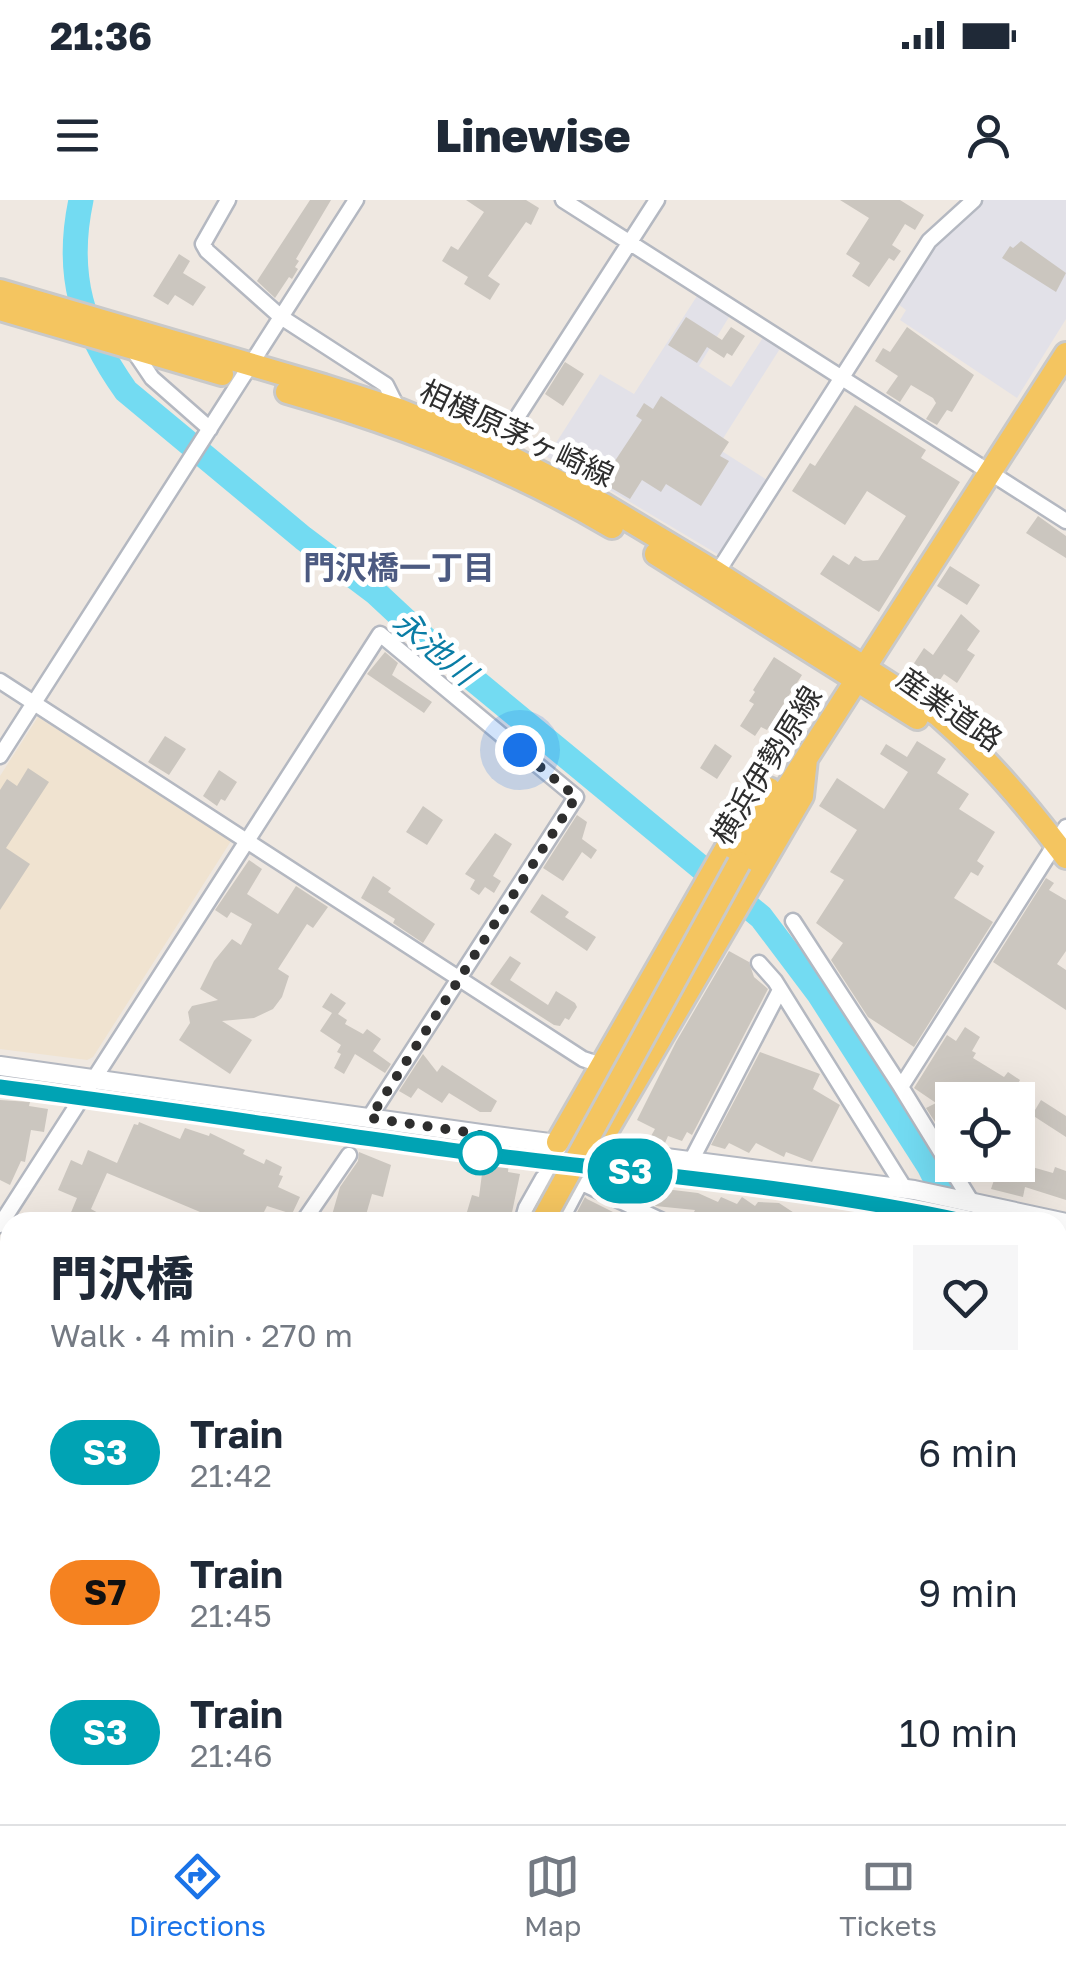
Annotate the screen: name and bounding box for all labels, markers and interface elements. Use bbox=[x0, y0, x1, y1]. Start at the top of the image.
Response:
text: 21:36 bbox=[50, 13, 152, 58]
icon: menu bbox=[50, 108, 105, 163]
text: Linewise bbox=[435, 108, 631, 162]
icon: person bbox=[961, 108, 1016, 163]
street label: 相模原茅ヶ崎線 bbox=[414, 372, 620, 494]
district label: 門沢橋一丁目 bbox=[303, 548, 495, 586]
water label: 永池川 bbox=[386, 602, 486, 694]
street label: 産業道路 bbox=[891, 660, 1009, 758]
street label: 横浜伊勢原線 bbox=[703, 679, 829, 851]
your location bbox=[495, 725, 545, 775]
map controls bbox=[935, 1082, 1035, 1182]
button: locate bbox=[935, 1082, 1035, 1182]
unlabelled marker bbox=[459, 1132, 501, 1174]
line badge: S3 bbox=[585, 1138, 675, 1204]
text: S3 bbox=[608, 1150, 652, 1192]
button: heart bbox=[913, 1245, 1018, 1350]
text: 門沢橋 bbox=[50, 1249, 194, 1307]
text: Walk · 4 min · 270 m bbox=[50, 1316, 353, 1354]
text: Train bbox=[190, 1411, 283, 1456]
text: 6 min bbox=[918, 1430, 1018, 1475]
text: S3 bbox=[83, 1431, 127, 1473]
text: 21:42 bbox=[190, 1456, 272, 1494]
text: Train bbox=[190, 1551, 283, 1596]
text: 9 min bbox=[918, 1570, 1018, 1615]
text: S7 bbox=[84, 1571, 126, 1613]
text: 21:45 bbox=[190, 1596, 272, 1634]
text: Train bbox=[190, 1691, 283, 1736]
text: 10 min bbox=[899, 1710, 1018, 1755]
text: S3 bbox=[83, 1711, 127, 1753]
text: 21:46 bbox=[190, 1736, 273, 1774]
tab: Directions bbox=[129, 1849, 266, 1942]
tab: Map bbox=[524, 1849, 581, 1942]
tab: Tickets bbox=[839, 1849, 937, 1942]

